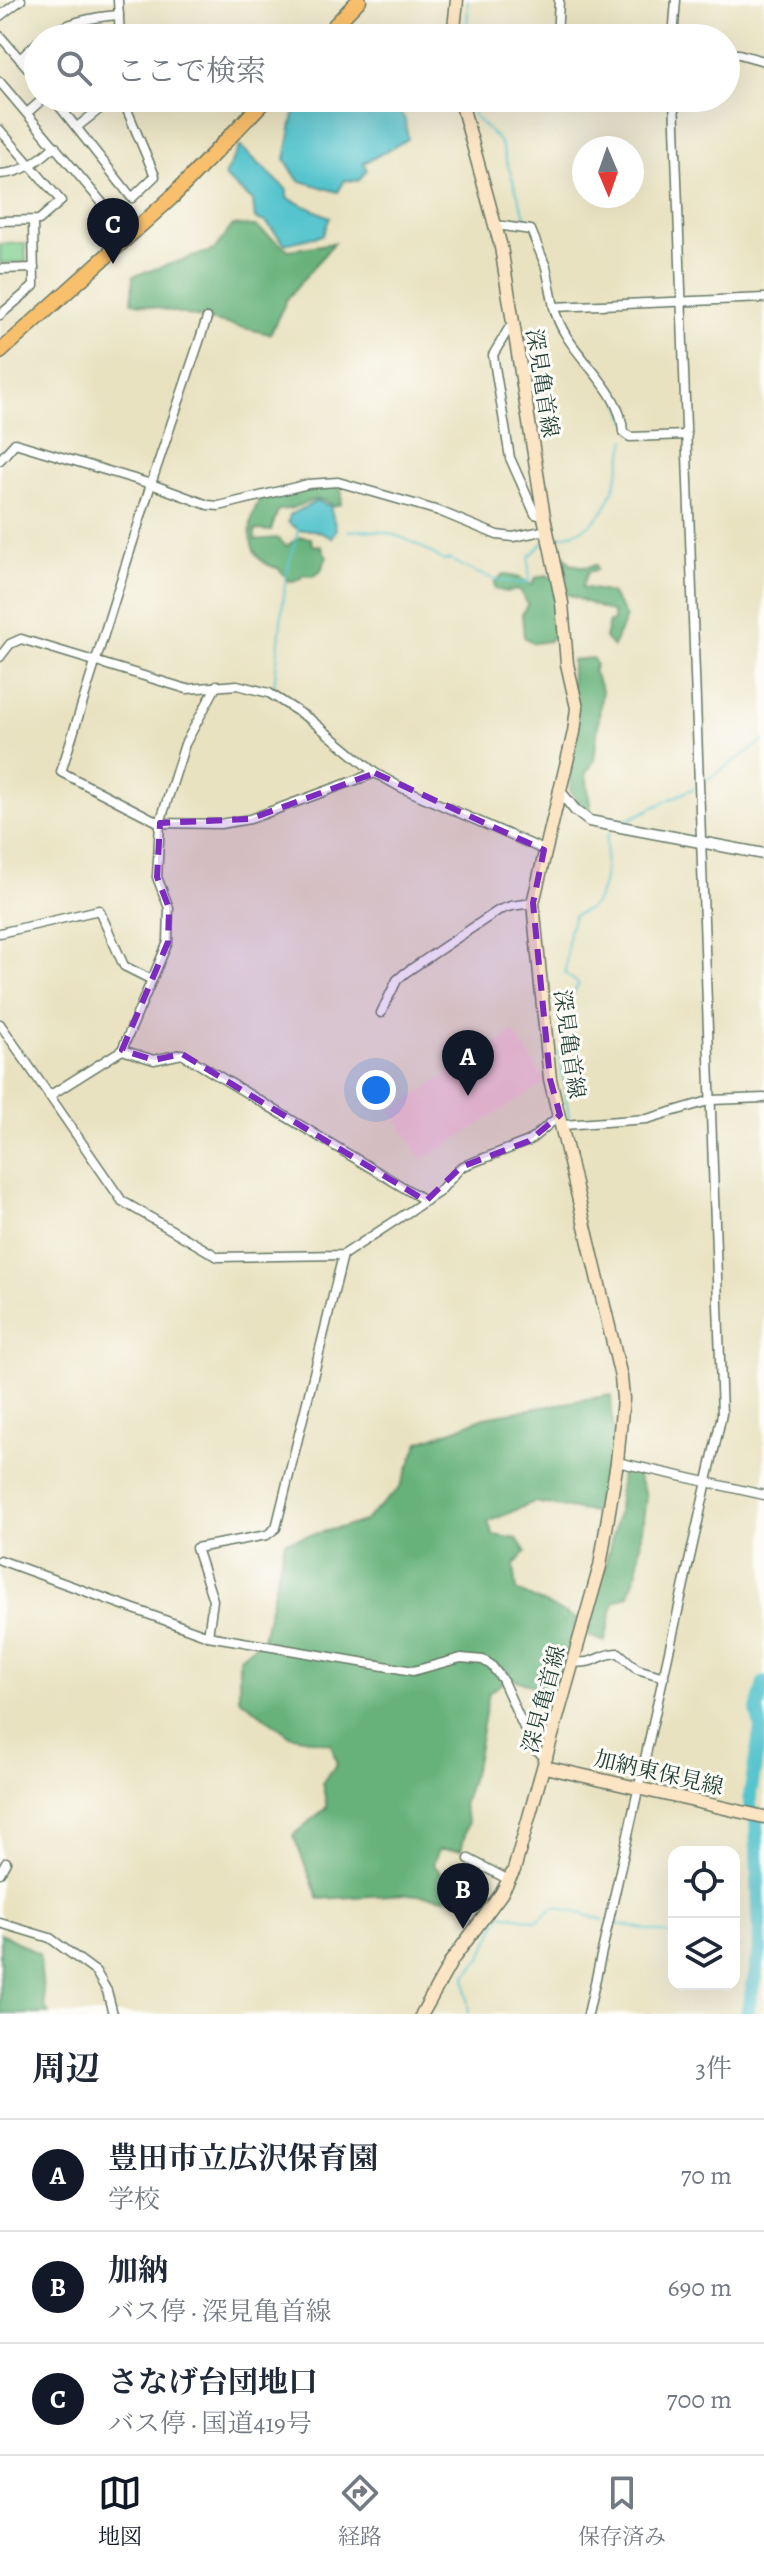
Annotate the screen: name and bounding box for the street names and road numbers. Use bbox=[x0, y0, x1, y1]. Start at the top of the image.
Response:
street label: 深見亀首線 bbox=[519, 326, 565, 440]
street label: 深見亀首線 bbox=[547, 988, 592, 1101]
street label: 深見亀首線 bbox=[515, 1642, 573, 1756]
street label: 加納東保見線 bbox=[591, 1744, 726, 1802]

